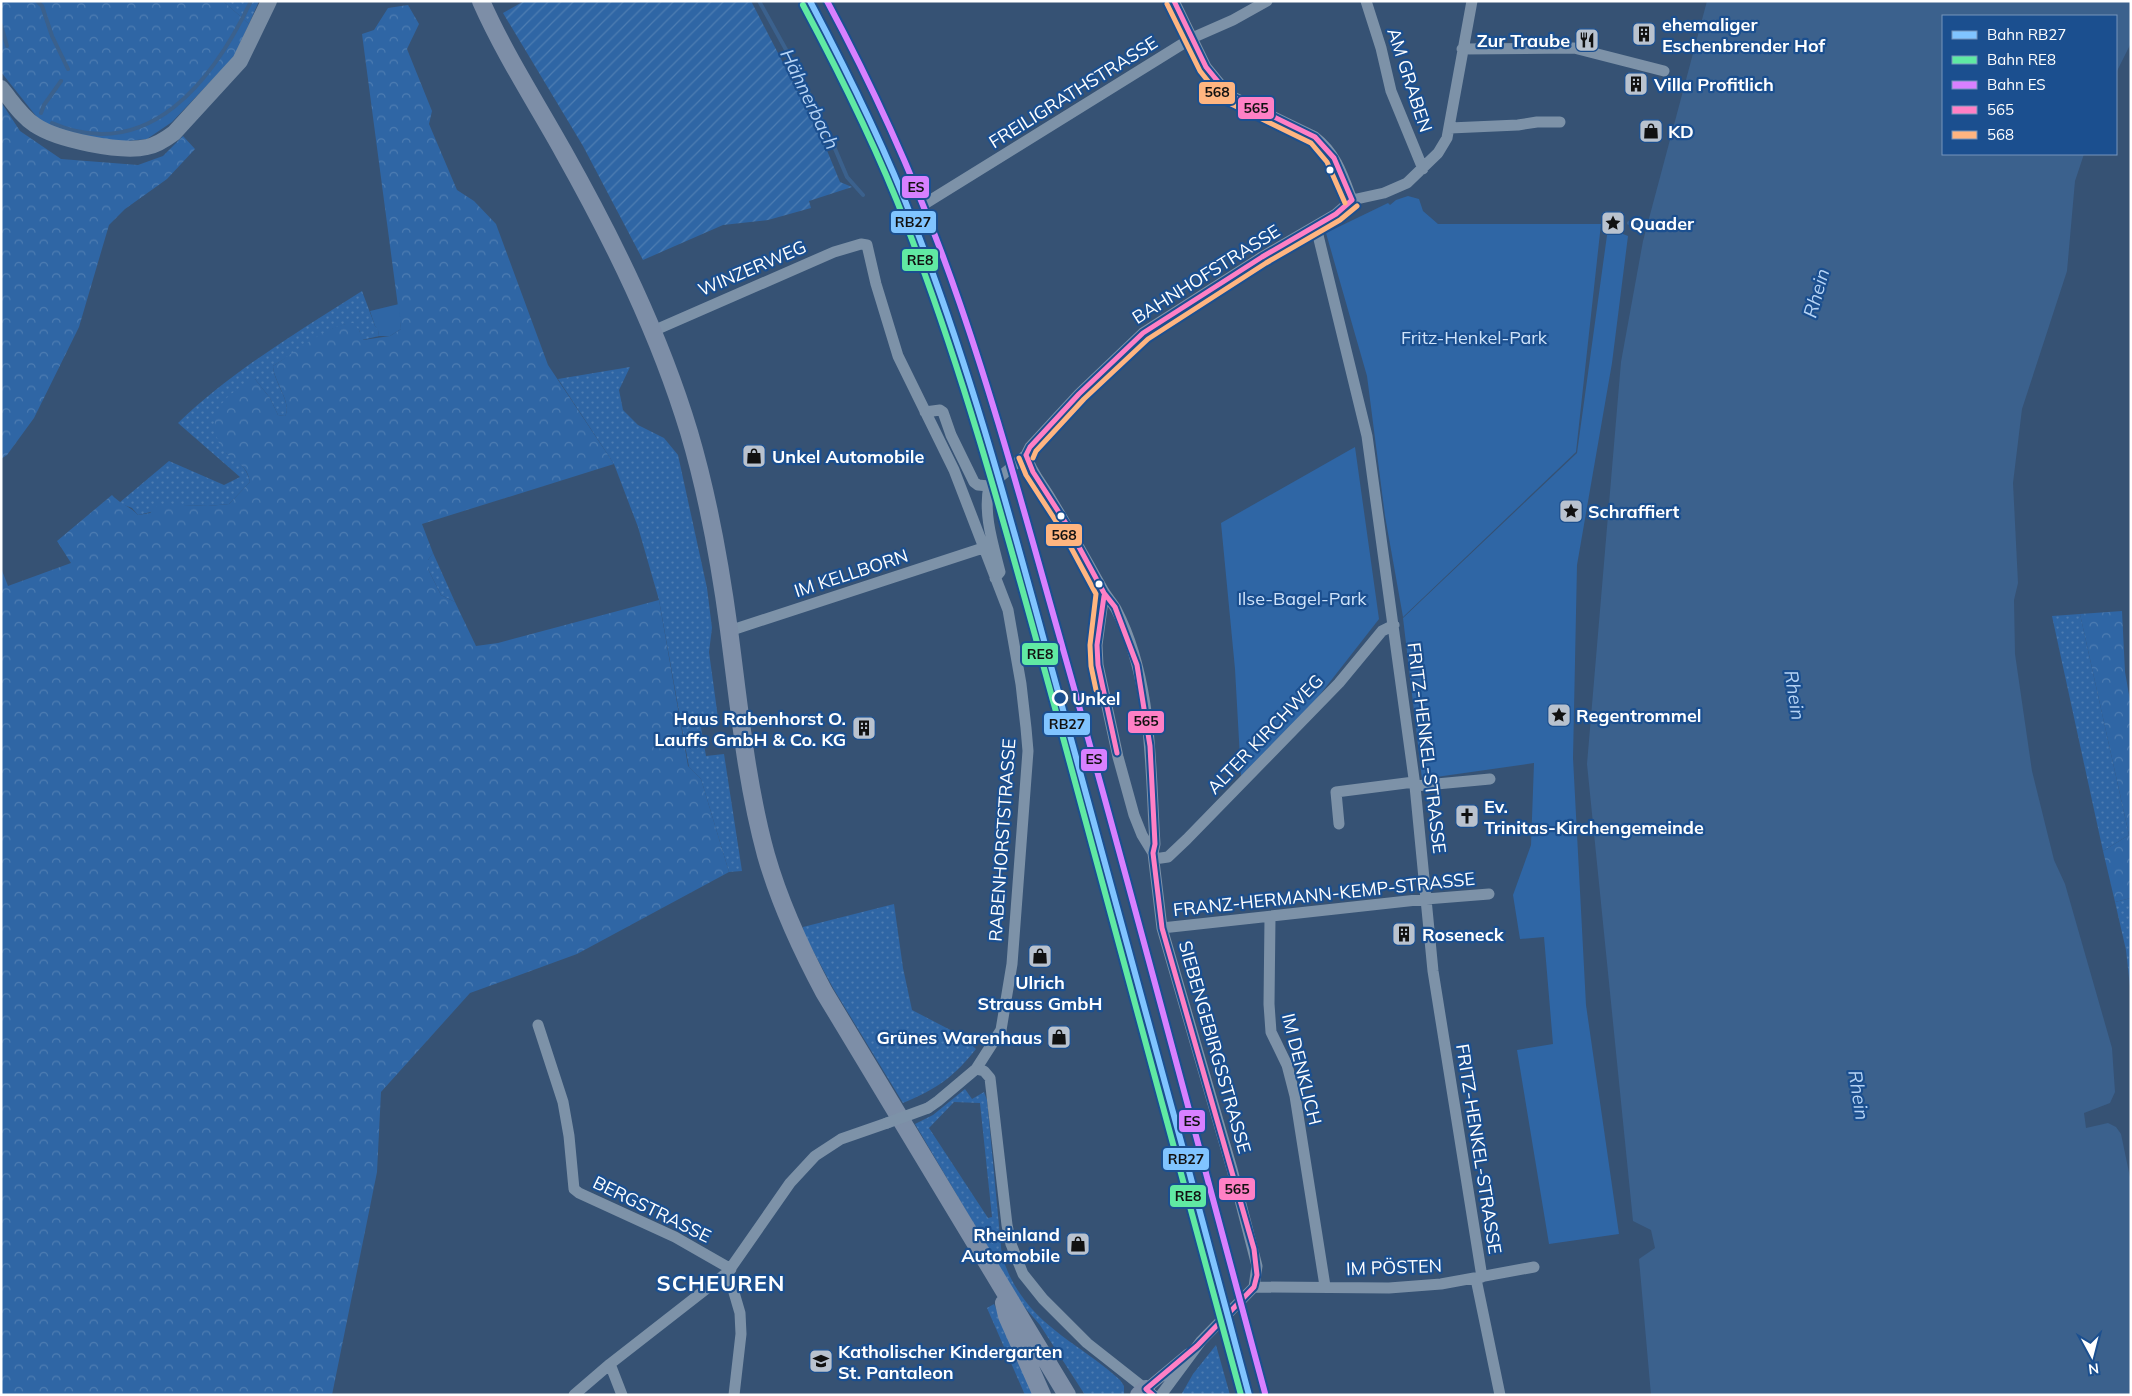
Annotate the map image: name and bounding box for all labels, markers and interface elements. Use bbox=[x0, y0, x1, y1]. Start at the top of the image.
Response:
place label: ehemaliger Eschenbrender Hof bbox=[1662, 13, 1826, 57]
legend bbox=[1942, 15, 2117, 155]
building icon: ehemaliger Eschenbrender Hof bbox=[1631, 21, 1657, 47]
street label: AM GRABEN bbox=[1382, 25, 1438, 135]
text: Bahn RB27 bbox=[1987, 25, 2066, 44]
restaurant icon: Zur Traube bbox=[1574, 27, 1600, 53]
place label: Zur Traube bbox=[1477, 29, 1570, 52]
street label: FREILIGRATHSTRASSE bbox=[984, 31, 1162, 153]
water label: Hähnerbach bbox=[775, 45, 845, 153]
text: Bahn RE8 bbox=[1987, 50, 2056, 69]
building icon: Villa Profitlich bbox=[1623, 71, 1649, 97]
place label: Villa Profitlich bbox=[1653, 73, 1774, 96]
text: Bahn ES bbox=[1987, 75, 2046, 94]
line badge: 568 bbox=[1198, 81, 1236, 105]
text: 568 bbox=[1204, 83, 1230, 101]
line badge: 565 bbox=[1237, 96, 1275, 120]
text: 565 bbox=[1243, 99, 1269, 117]
text: 565 bbox=[1987, 100, 2014, 119]
shop icon: KD bbox=[1638, 118, 1664, 144]
place label: KD bbox=[1668, 120, 1694, 143]
text: 568 bbox=[1987, 125, 2014, 144]
unlabelled marker bbox=[1325, 165, 1335, 175]
line badge: ES bbox=[901, 175, 930, 199]
text: ES bbox=[907, 178, 925, 196]
line badge: RB27 bbox=[890, 210, 937, 234]
place icon: Quader bbox=[1600, 210, 1626, 236]
place label: Quader bbox=[1630, 212, 1695, 235]
text: RB27 bbox=[895, 213, 931, 231]
street label: BAHNHOFSTRASSE bbox=[1128, 219, 1284, 329]
street label: WINZERWEG bbox=[694, 235, 810, 301]
line badge: RE8 bbox=[901, 248, 939, 272]
text: RE8 bbox=[907, 251, 933, 269]
water label: Rhein bbox=[1798, 266, 1834, 320]
park label: Fritz-Henkel-Park bbox=[1401, 326, 1548, 349]
shop icon: Unkel Automobile bbox=[741, 443, 767, 469]
place label: Unkel Automobile bbox=[772, 445, 924, 468]
place icon: Schraffiert bbox=[1558, 498, 1584, 524]
place label: Schraffiert bbox=[1588, 500, 1680, 523]
unlabelled marker bbox=[1056, 511, 1066, 521]
line badge: 568 bbox=[1045, 523, 1083, 547]
text: 568 bbox=[1051, 526, 1077, 544]
street label: IM KELLBORN bbox=[791, 544, 911, 602]
unlabelled marker bbox=[1094, 579, 1104, 589]
park label: Ilse-Bagel-Park bbox=[1237, 587, 1367, 610]
street label: FRITZ-HENKEL-STRASSE bbox=[1403, 641, 1451, 855]
line badge: RE8 bbox=[1021, 642, 1059, 666]
text: RE8 bbox=[1027, 645, 1053, 663]
water label: Rhein bbox=[1779, 668, 1811, 722]
street label: ALTER KIRCHWEG bbox=[1202, 669, 1328, 799]
place label: Unkel bbox=[1072, 687, 1121, 710]
marker: Unkel bbox=[1052, 690, 1068, 706]
place icon: Regentrommel bbox=[1546, 702, 1572, 728]
place label: Regentrommel bbox=[1576, 704, 1702, 727]
place label: Haus Rabenhorst O. Lauffs GmbH & Co. KG bbox=[654, 707, 846, 751]
line badge: 565 bbox=[1127, 710, 1165, 734]
line badge: RB27 bbox=[1043, 712, 1091, 736]
text: 565 bbox=[1133, 712, 1159, 730]
building icon: Haus Rabenhorst O. Lauffs GmbH & Co. KG bbox=[851, 715, 877, 741]
text: RB27 bbox=[1049, 715, 1085, 733]
street label: RABENHORSTSTRASSE bbox=[983, 738, 1021, 942]
line badge: ES bbox=[1080, 748, 1108, 772]
text: ES bbox=[1085, 750, 1103, 768]
place label: Ev. Trinitas-Kirchengemeinde bbox=[1484, 795, 1704, 839]
church icon: Ev. Trinitas-Kirchengemeinde bbox=[1454, 803, 1480, 829]
street label: FRANZ-HERMANN-KEMP-STRASSE bbox=[1172, 867, 1476, 921]
building icon: Roseneck bbox=[1391, 921, 1417, 947]
place label: Roseneck bbox=[1422, 923, 1505, 946]
street label: SIEBENGEBIRGSSTRASSE bbox=[1174, 938, 1256, 1156]
shop icon: Ulrich Strauss GmbH bbox=[1027, 943, 1053, 969]
place label: Ulrich Strauss GmbH bbox=[978, 971, 1102, 1015]
street label: IM DENKLICH bbox=[1277, 1011, 1327, 1127]
shop icon: Grünes Warenhaus bbox=[1046, 1024, 1072, 1050]
place label: Grünes Warenhaus bbox=[877, 1026, 1042, 1049]
street label: FRITZ-HENKEL-STRASSE bbox=[1451, 1042, 1507, 1256]
water label: Rhein bbox=[1843, 1068, 1875, 1122]
line badge: ES bbox=[1178, 1109, 1206, 1133]
text: ES bbox=[1183, 1112, 1201, 1130]
line badge: RB27 bbox=[1162, 1147, 1210, 1171]
text: RB27 bbox=[1168, 1150, 1204, 1168]
street label: BERGSTRASSE bbox=[589, 1170, 715, 1248]
line badge: 565 bbox=[1218, 1177, 1256, 1201]
text: 565 bbox=[1224, 1180, 1250, 1198]
line badge: RE8 bbox=[1169, 1184, 1207, 1208]
text: RE8 bbox=[1175, 1187, 1201, 1205]
place label: Rheinland Automobile bbox=[961, 1223, 1060, 1267]
shop icon: Rheinland Automobile bbox=[1065, 1231, 1091, 1257]
street label: IM PÖSTEN bbox=[1346, 1254, 1442, 1280]
district label: SCHEUREN bbox=[657, 1269, 785, 1297]
north arrow bbox=[2067, 1331, 2117, 1381]
place label: Katholischer Kindergarten St. Pantaleon bbox=[838, 1340, 1063, 1384]
school or university icon: Katholischer Kindergarten St. Pantaleon bbox=[808, 1348, 834, 1374]
text: N bbox=[2087, 1359, 2100, 1378]

